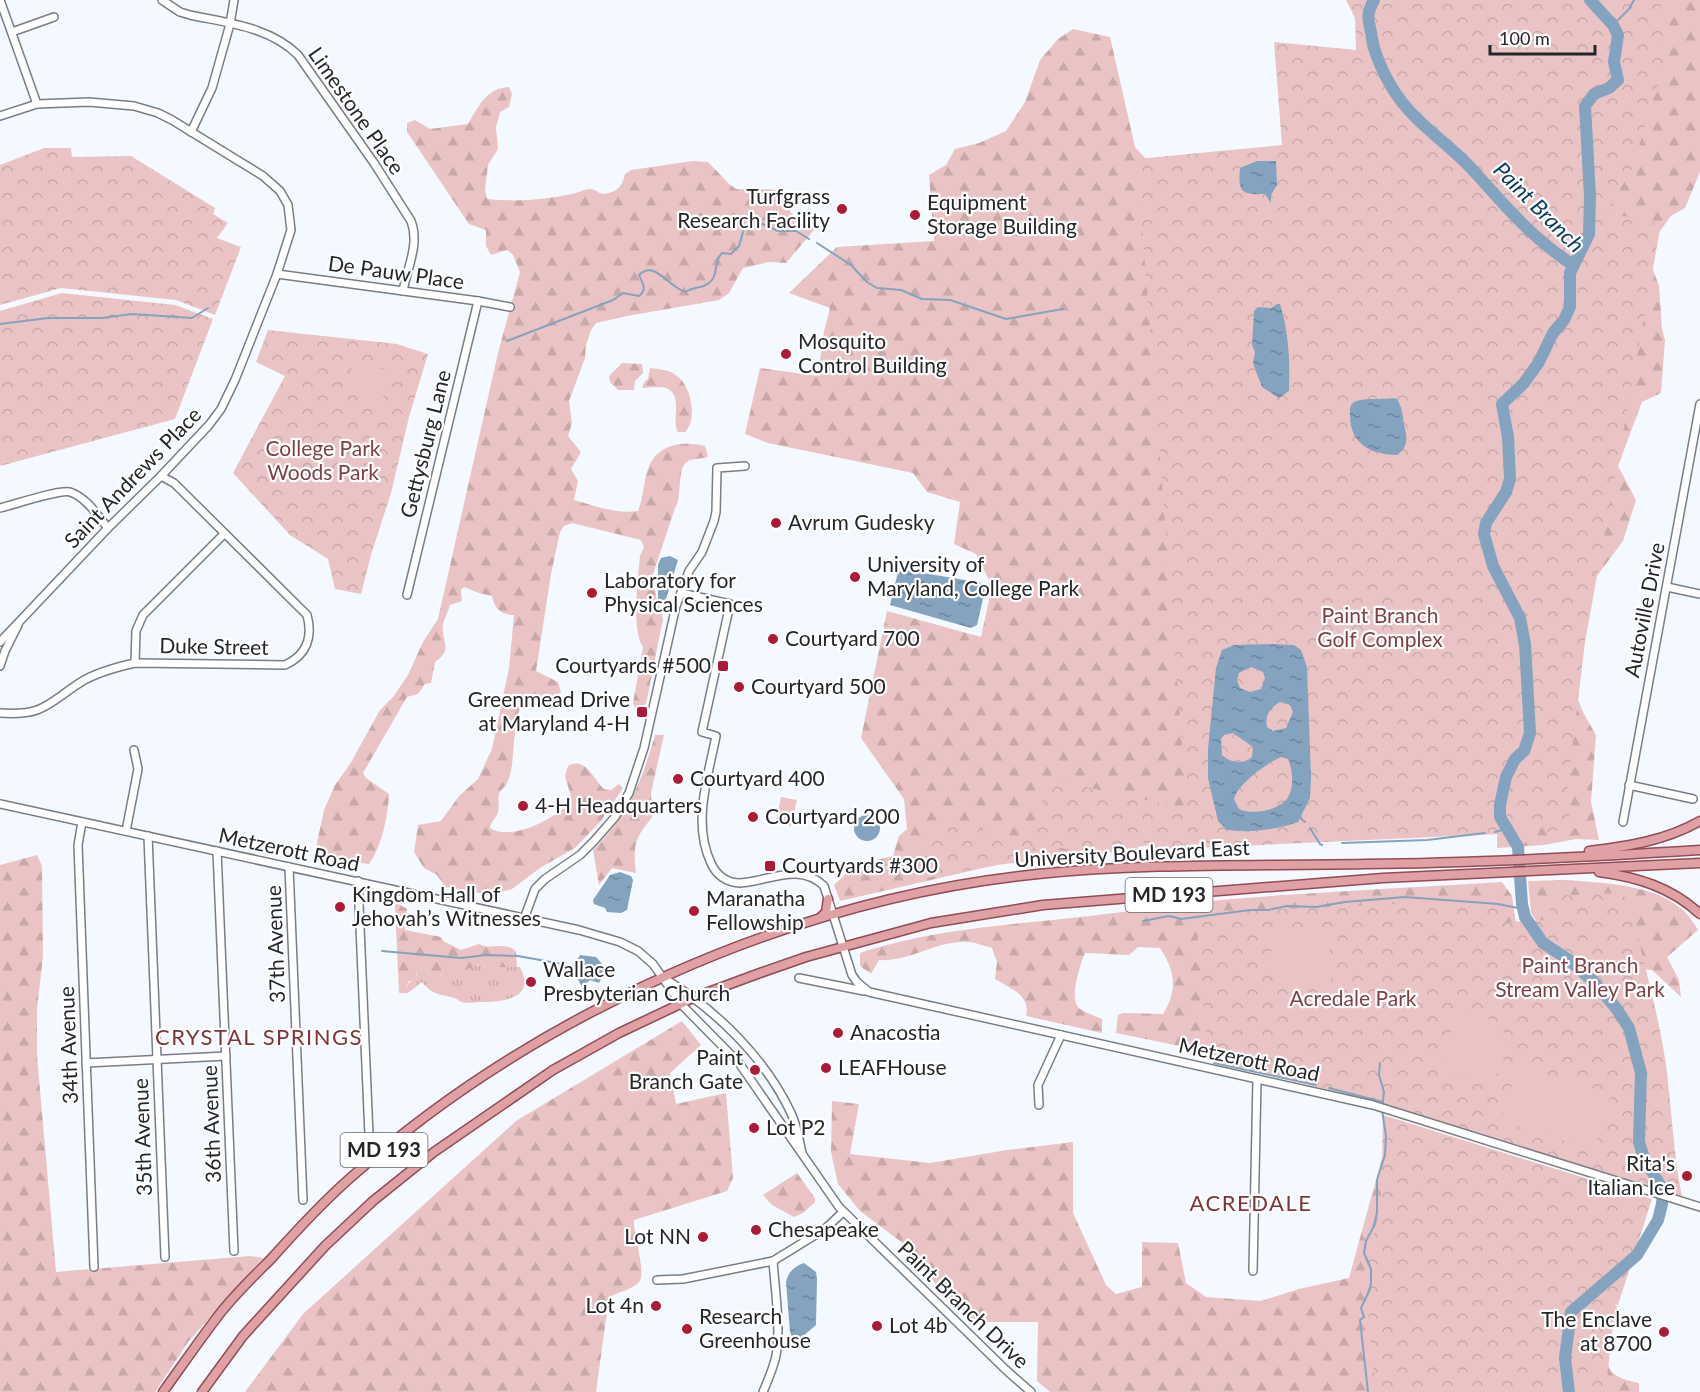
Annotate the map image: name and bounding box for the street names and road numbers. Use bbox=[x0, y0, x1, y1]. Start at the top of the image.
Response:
street label: Limestone Place bbox=[304, 42, 410, 179]
street label: De Pauw Place bbox=[327, 250, 466, 293]
street label: Gettysburg Lane bbox=[394, 367, 455, 520]
street label: Saint Andrews Place bbox=[58, 401, 206, 553]
street label: Autoville Drive bbox=[1618, 540, 1669, 679]
street label: Duke Street bbox=[159, 632, 269, 659]
street label: Metzerott Road bbox=[217, 821, 362, 876]
street label: University Boulevard East bbox=[1014, 834, 1251, 871]
road number: MD 193 bbox=[1126, 878, 1212, 912]
street label: 37th Avenue bbox=[260, 885, 289, 1003]
street label: 34th Avenue bbox=[53, 986, 82, 1104]
street label: Metzerott Road bbox=[1177, 1031, 1322, 1086]
street label: 36th Avenue bbox=[196, 1065, 225, 1183]
street label: 35th Avenue bbox=[127, 1078, 156, 1196]
road number: MD 193 bbox=[340, 1133, 428, 1167]
street label: Paint Branch Drive bbox=[893, 1235, 1035, 1373]

